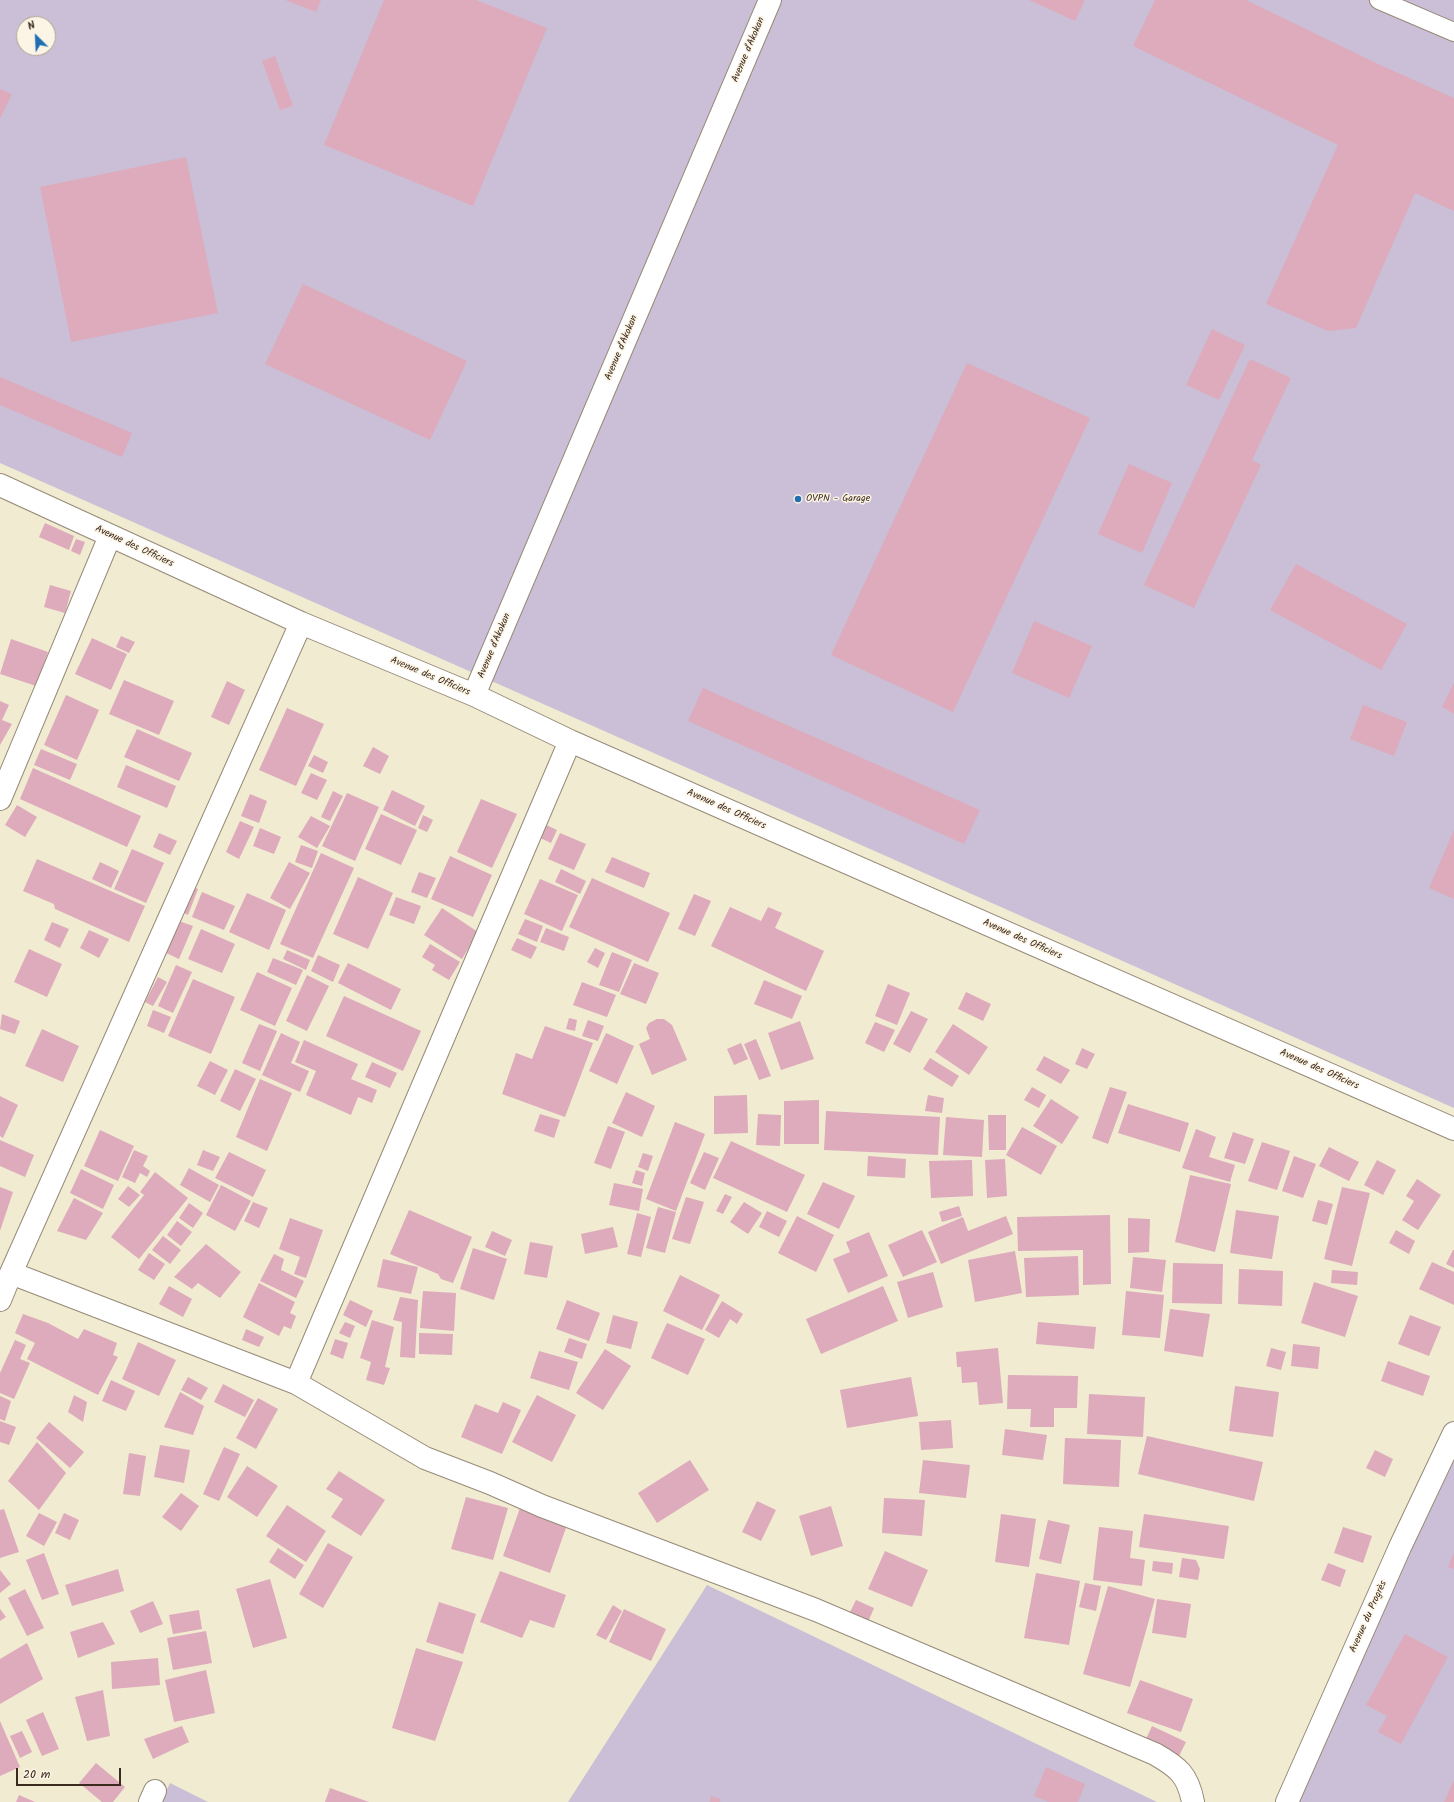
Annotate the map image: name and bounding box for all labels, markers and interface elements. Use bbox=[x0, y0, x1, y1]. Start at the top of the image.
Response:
street label: Avenue d'Akokan bbox=[730, 15, 768, 85]
north arrow bbox=[16, 16, 56, 56]
text: N bbox=[25, 16, 38, 36]
street label: Avenue d'Akokan bbox=[603, 313, 641, 383]
place label: OVPN - Garage bbox=[806, 493, 870, 505]
marker: OVPN - Garage bbox=[793, 494, 803, 504]
street label: Avenue des Officiers bbox=[93, 524, 175, 570]
street label: Avenue d'Akokan bbox=[476, 611, 514, 681]
street label: Avenue des Officiers bbox=[388, 655, 472, 699]
street label: Avenue des Officiers bbox=[685, 787, 767, 833]
street label: Avenue des Officiers bbox=[981, 917, 1063, 963]
street label: Avenue des Officiers bbox=[1278, 1047, 1360, 1093]
street label: Avenue du Progrès bbox=[1348, 1579, 1390, 1655]
scale bar bbox=[18, 1760, 123, 1786]
text: 20 m bbox=[23, 1765, 50, 1784]

